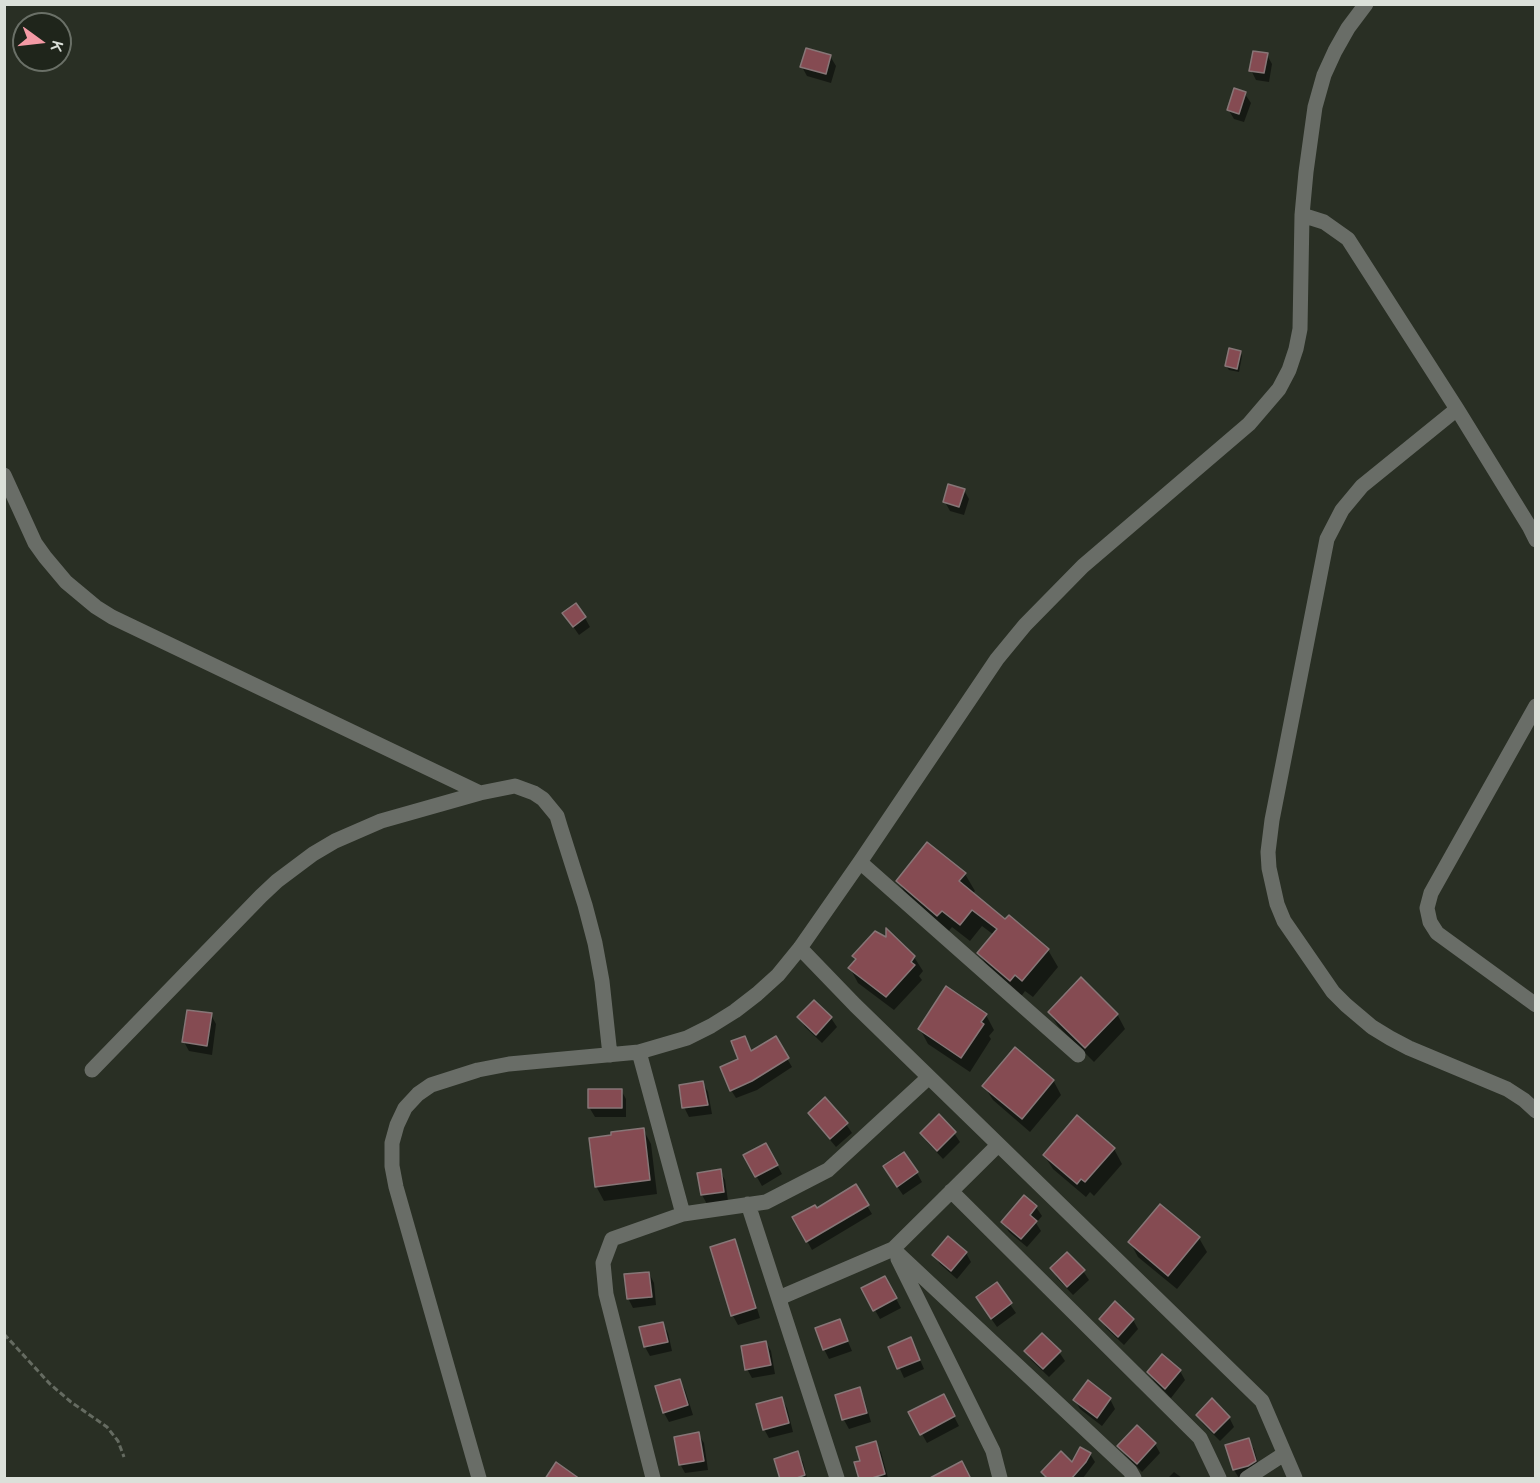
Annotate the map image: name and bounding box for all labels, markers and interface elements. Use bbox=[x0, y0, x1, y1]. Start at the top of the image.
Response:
north arrow bbox=[12, 12, 72, 72]
text: K bbox=[46, 38, 68, 54]

